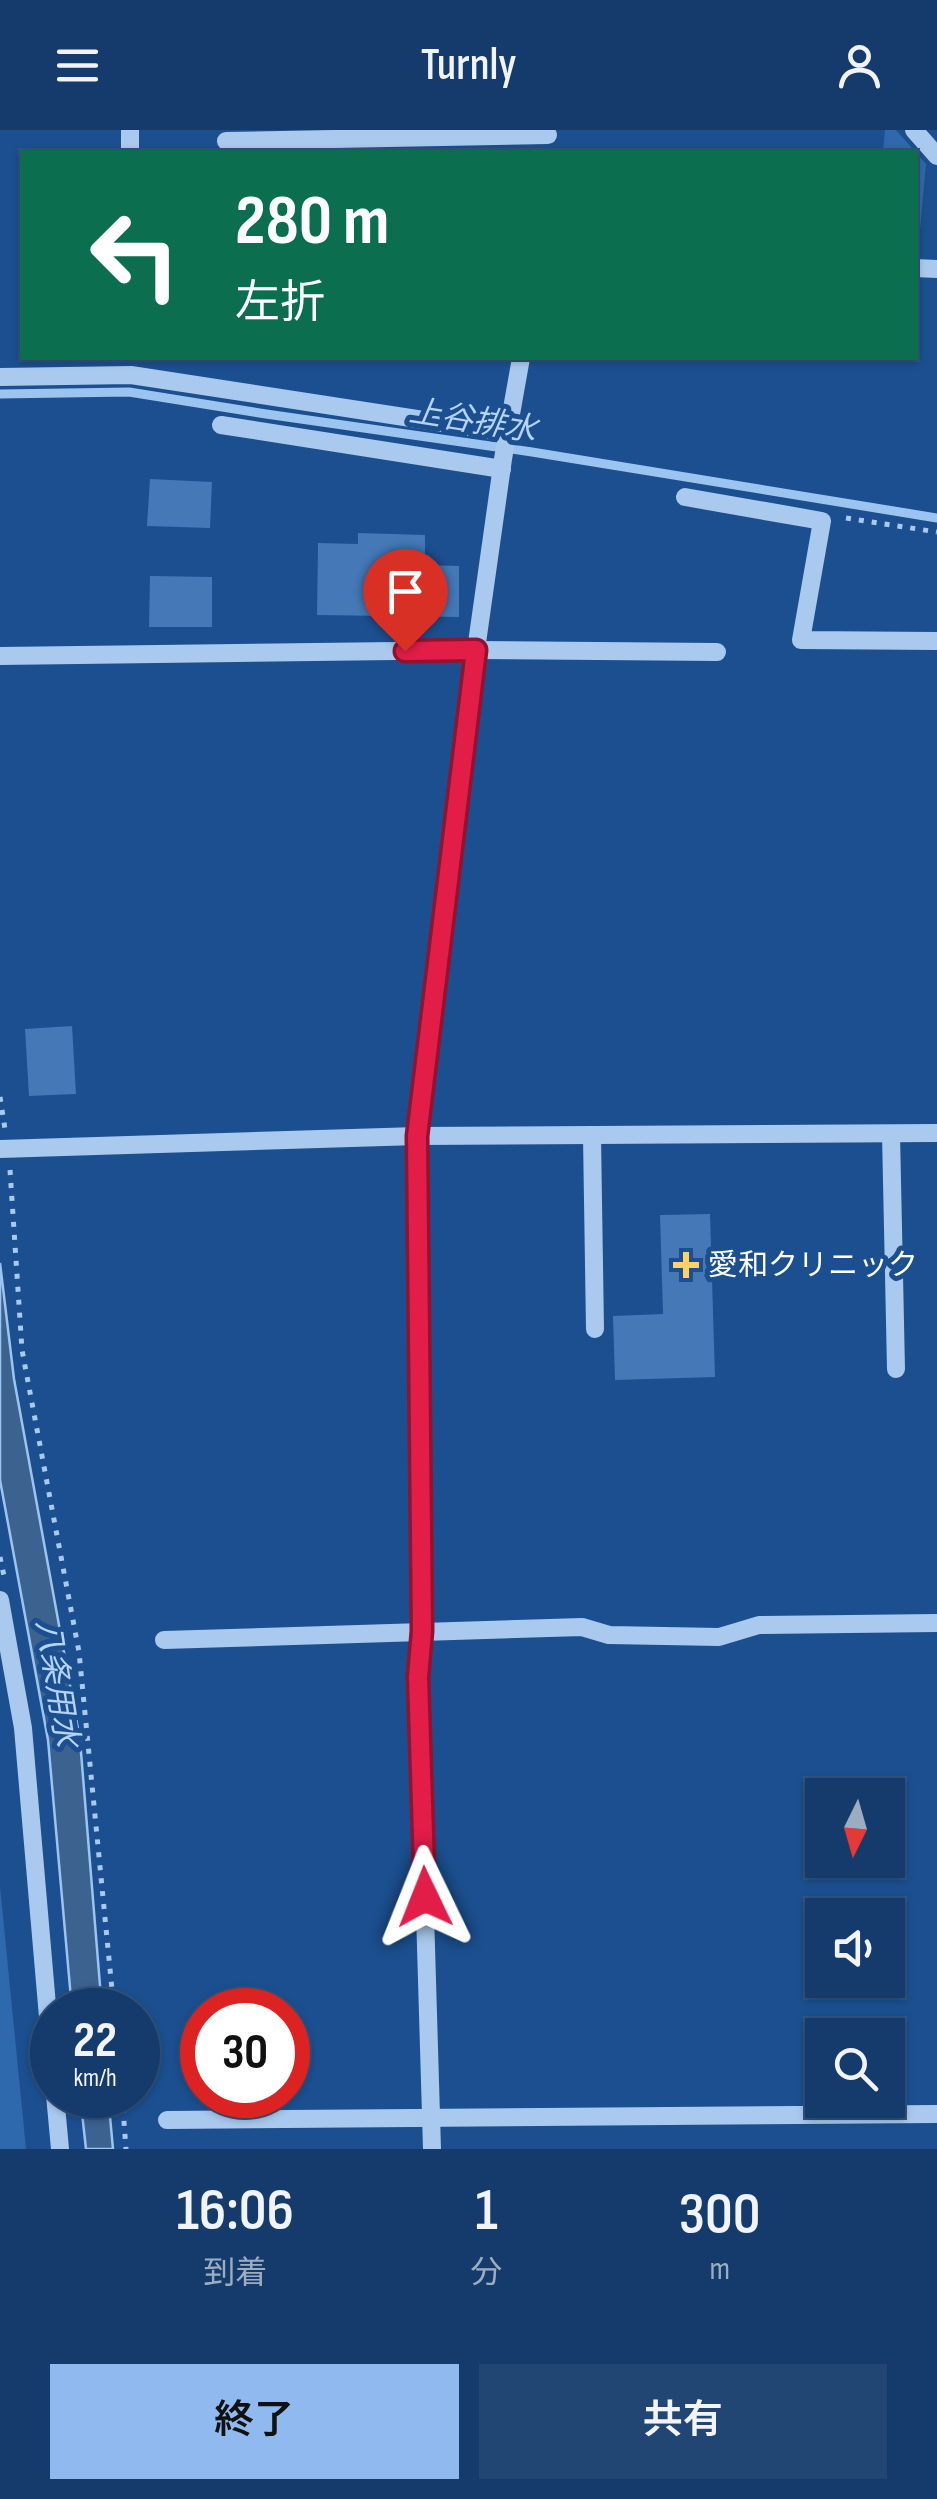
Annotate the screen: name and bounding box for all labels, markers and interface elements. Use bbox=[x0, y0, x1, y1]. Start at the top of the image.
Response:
icon: menu bbox=[50, 38, 105, 93]
text: Turnly bbox=[421, 38, 516, 93]
icon: person bbox=[832, 38, 887, 93]
text: 280 m bbox=[235, 180, 389, 264]
icon: left bbox=[70, 190, 200, 320]
text: 左折 bbox=[235, 276, 325, 331]
water label: 上谷排水 bbox=[406, 392, 542, 451]
pin bbox=[363, 549, 448, 652]
icon: arrive bbox=[378, 564, 433, 619]
place label: 愛和クリニック bbox=[708, 1248, 918, 1284]
marker: 愛和クリニック bbox=[673, 1252, 699, 1278]
water label: 八条用水 bbox=[27, 1617, 86, 1752]
north arrow bbox=[805, 1778, 905, 1878]
map controls bbox=[805, 1778, 905, 2118]
position arrow bbox=[373, 1845, 477, 1949]
button: sound bbox=[805, 1898, 905, 1998]
speed limit sign: 30 bbox=[180, 1988, 310, 2118]
text: 22 bbox=[73, 2011, 117, 2071]
button: search bbox=[805, 2018, 905, 2118]
text: km/h bbox=[73, 2063, 117, 2094]
text: 16:06 bbox=[176, 2175, 294, 2247]
text: 1 bbox=[475, 2175, 498, 2247]
text: 300 bbox=[679, 2179, 761, 2251]
text: m bbox=[709, 2250, 730, 2289]
text: 到着 bbox=[203, 2254, 267, 2293]
text: 分 bbox=[470, 2254, 502, 2293]
button: 終了 bbox=[50, 2364, 459, 2479]
button: 共有 bbox=[479, 2364, 887, 2479]

